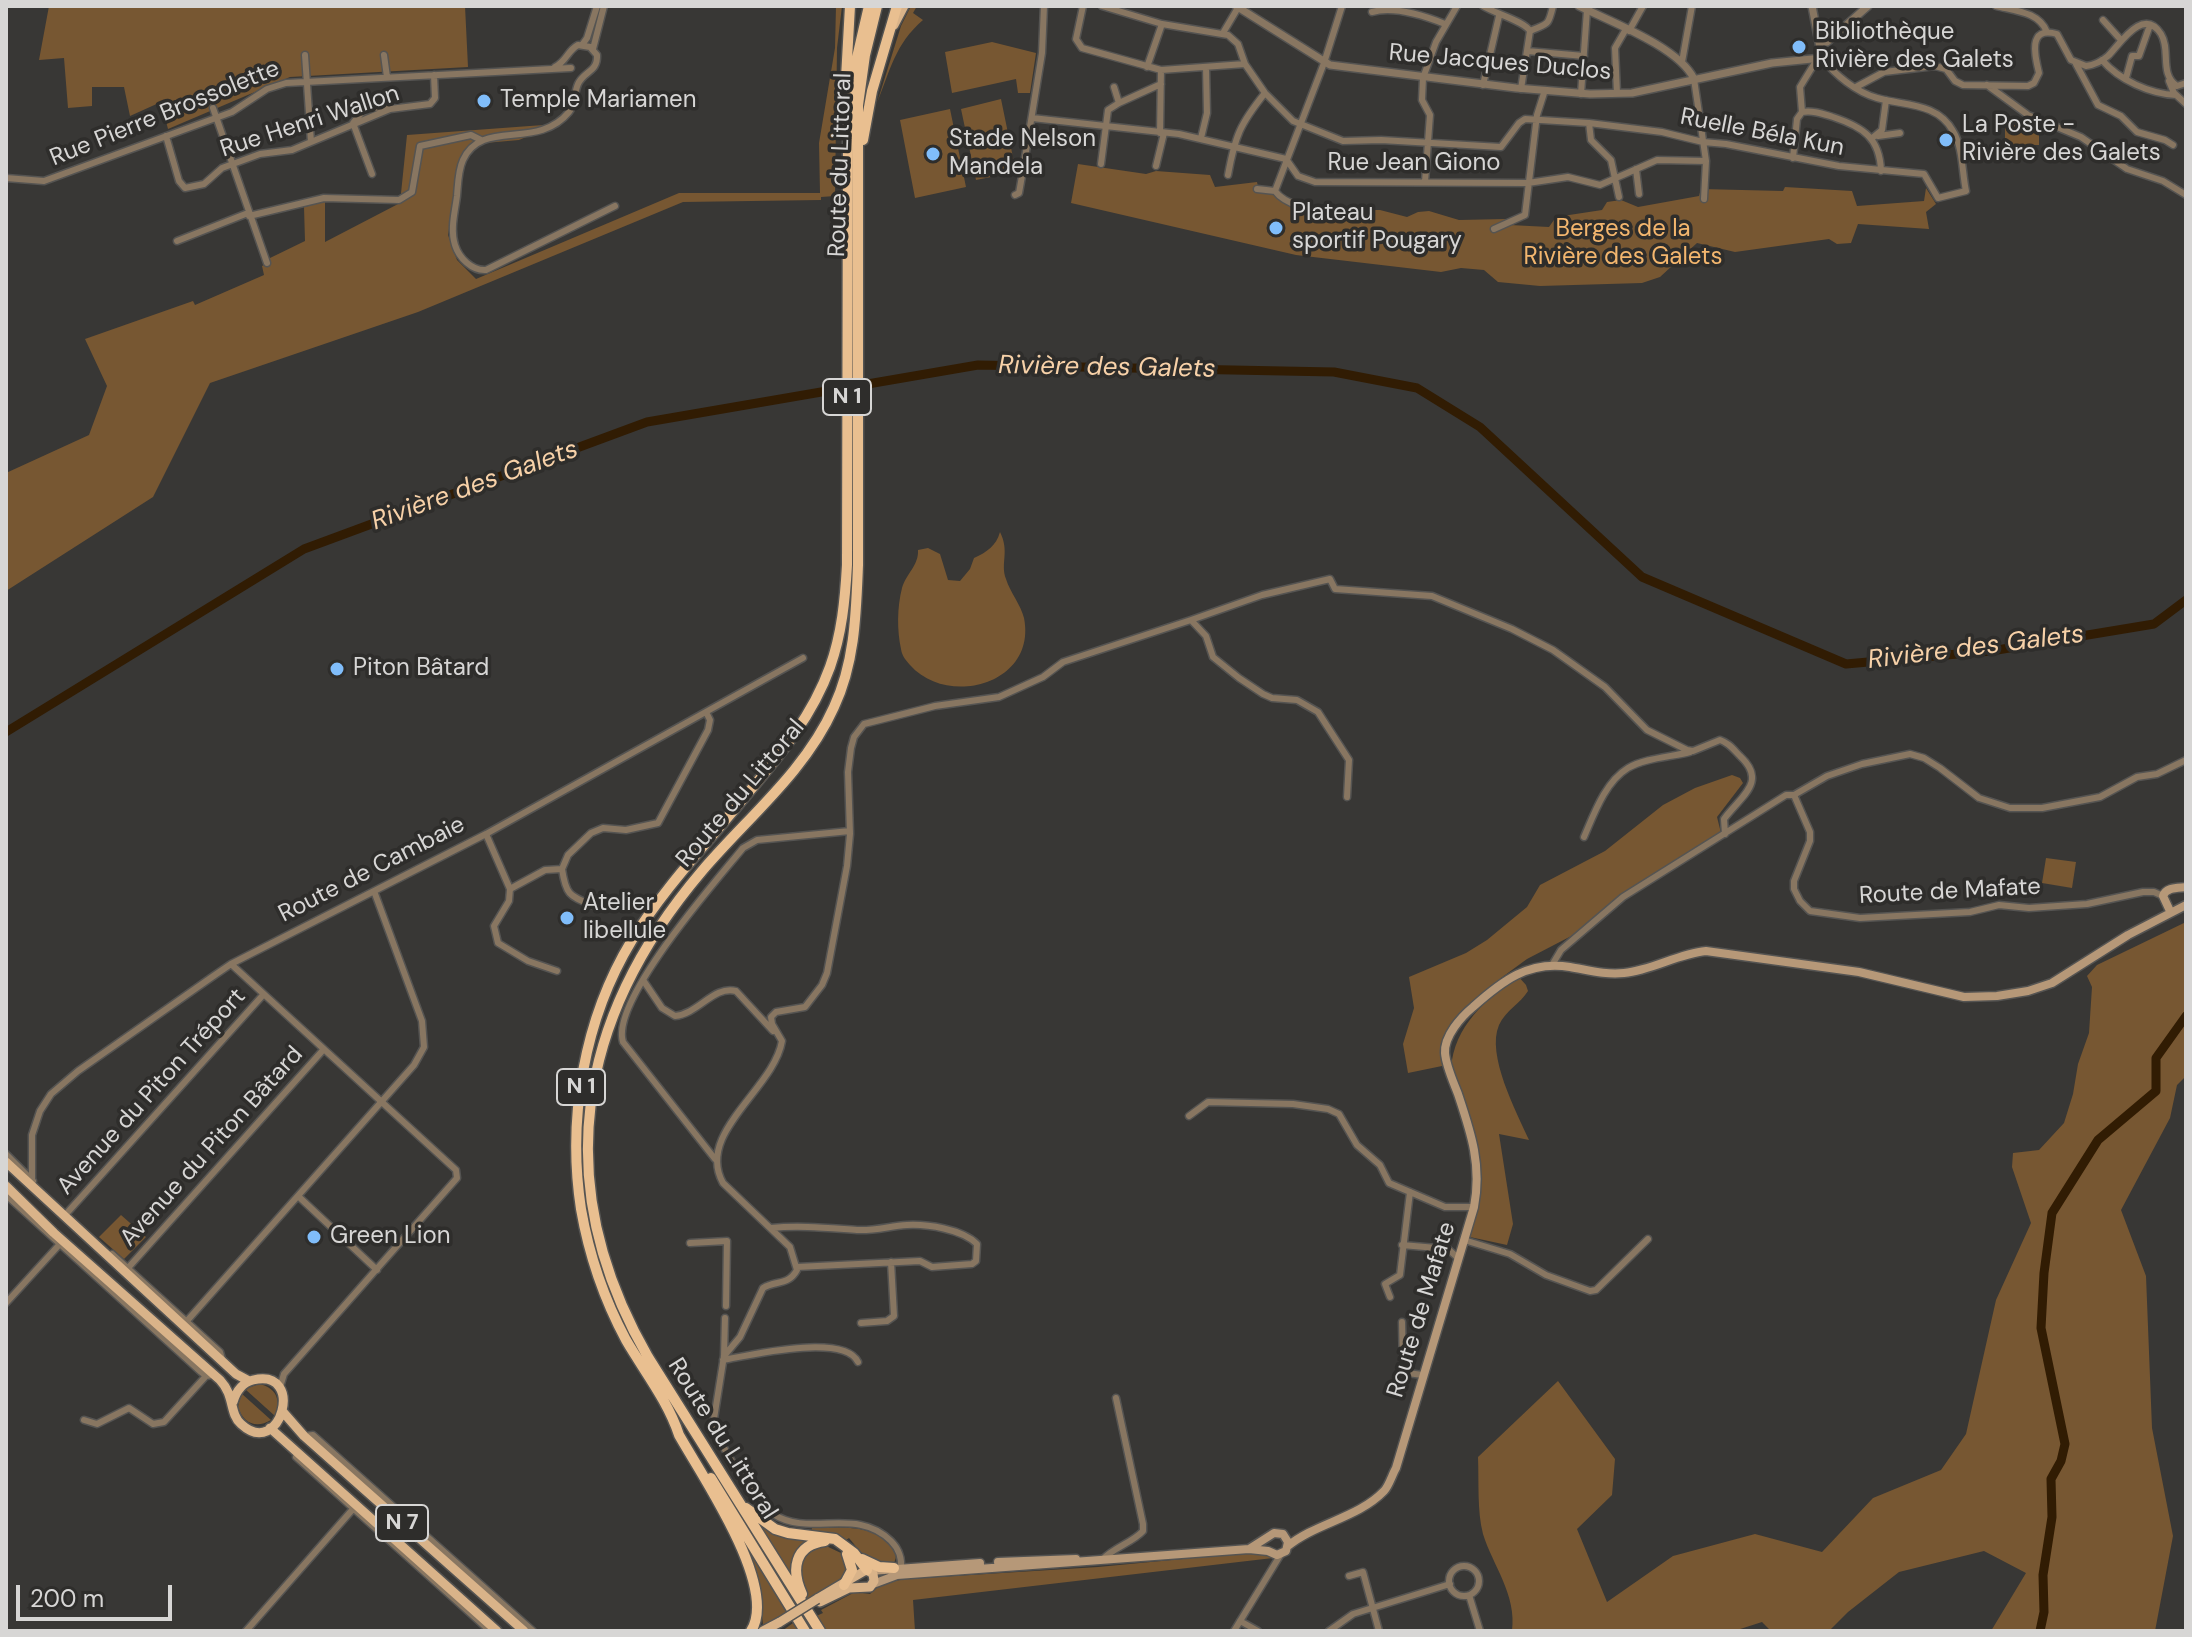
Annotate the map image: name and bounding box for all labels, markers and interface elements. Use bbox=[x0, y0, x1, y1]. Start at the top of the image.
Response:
place label: Bibliothèque Rivière des Galets bbox=[1815, 19, 2014, 75]
marker: Bibliothèque Rivière des Galets bbox=[1790, 38, 1808, 56]
street label: Rue Jacques Duclos bbox=[1388, 39, 1612, 87]
street label: Rue Pierre Brossolette bbox=[46, 55, 284, 173]
street label: Route du Littoral bbox=[823, 72, 859, 258]
street label: Rue Henri Wallon bbox=[217, 79, 403, 165]
place label: Temple Mariamen bbox=[500, 87, 696, 115]
marker: Temple Mariamen bbox=[475, 92, 493, 110]
street label: Ruelle Béla Kun bbox=[1678, 103, 1846, 163]
place label: La Poste - Rivière des Galets bbox=[1962, 112, 2161, 168]
place label: Stade Nelson Mandela bbox=[949, 126, 1096, 182]
marker: La Poste - Rivière des Galets bbox=[1937, 131, 1955, 149]
marker: Stade Nelson Mandela bbox=[924, 145, 942, 163]
street label: Rue Jean Giono bbox=[1327, 150, 1501, 178]
place label: Plateau sportif Pougary bbox=[1292, 200, 1462, 256]
park label: Berges de la Rivière des Galets bbox=[1524, 216, 1722, 272]
marker: Plateau sportif Pougary bbox=[1267, 219, 1285, 237]
water label: Rivière des Galets bbox=[998, 351, 1216, 385]
road number: N 1 bbox=[823, 379, 871, 415]
water label: Rivière des Galets bbox=[367, 434, 583, 538]
water label: Rivière des Galets bbox=[1866, 619, 2086, 677]
place label: Piton Bâtard bbox=[353, 655, 489, 683]
marker: Piton Bâtard bbox=[328, 660, 346, 678]
street label: Route du Littoral bbox=[671, 714, 811, 874]
street label: Route de Cambaie bbox=[274, 811, 470, 929]
street label: Route de Mafate bbox=[1858, 873, 2042, 911]
place label: Atelier libellule bbox=[583, 890, 666, 946]
marker: Atelier libellule bbox=[558, 909, 576, 927]
street label: Avenue du Piton Tréport bbox=[52, 983, 252, 1201]
street label: Avenue du Piton Bâtard bbox=[115, 1041, 309, 1253]
road number: N 1 bbox=[557, 1069, 605, 1105]
street label: Route de Mafate bbox=[1382, 1219, 1462, 1401]
place label: Green Lion bbox=[330, 1223, 450, 1251]
marker: Green Lion bbox=[305, 1228, 323, 1246]
street label: Route du Littoral bbox=[661, 1353, 783, 1525]
road number: N 7 bbox=[376, 1505, 428, 1541]
scale bar bbox=[20, 1569, 176, 1619]
text: 200 m bbox=[30, 1583, 104, 1614]

